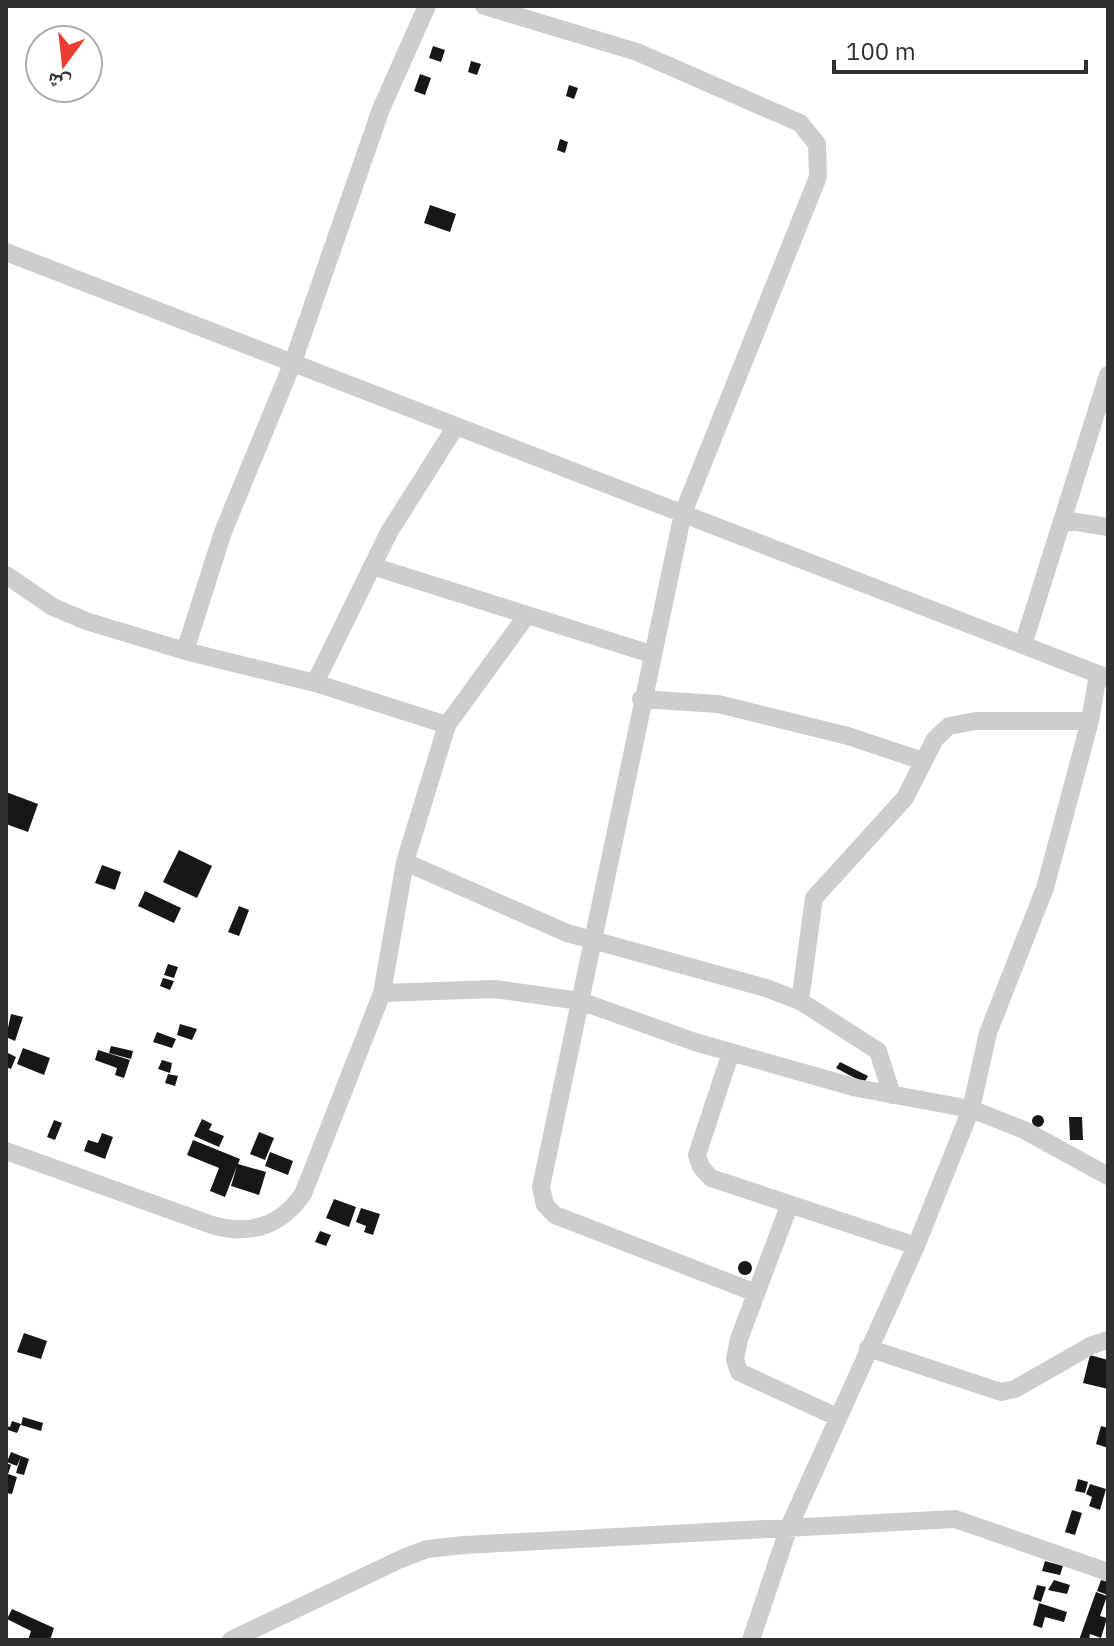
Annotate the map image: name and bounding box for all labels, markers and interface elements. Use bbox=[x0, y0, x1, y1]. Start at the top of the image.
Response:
north arrow bbox=[24, 24, 104, 104]
scale bar bbox=[834, 24, 1086, 74]
text: 100 m bbox=[846, 35, 916, 67]
text: ش bbox=[44, 67, 74, 101]

